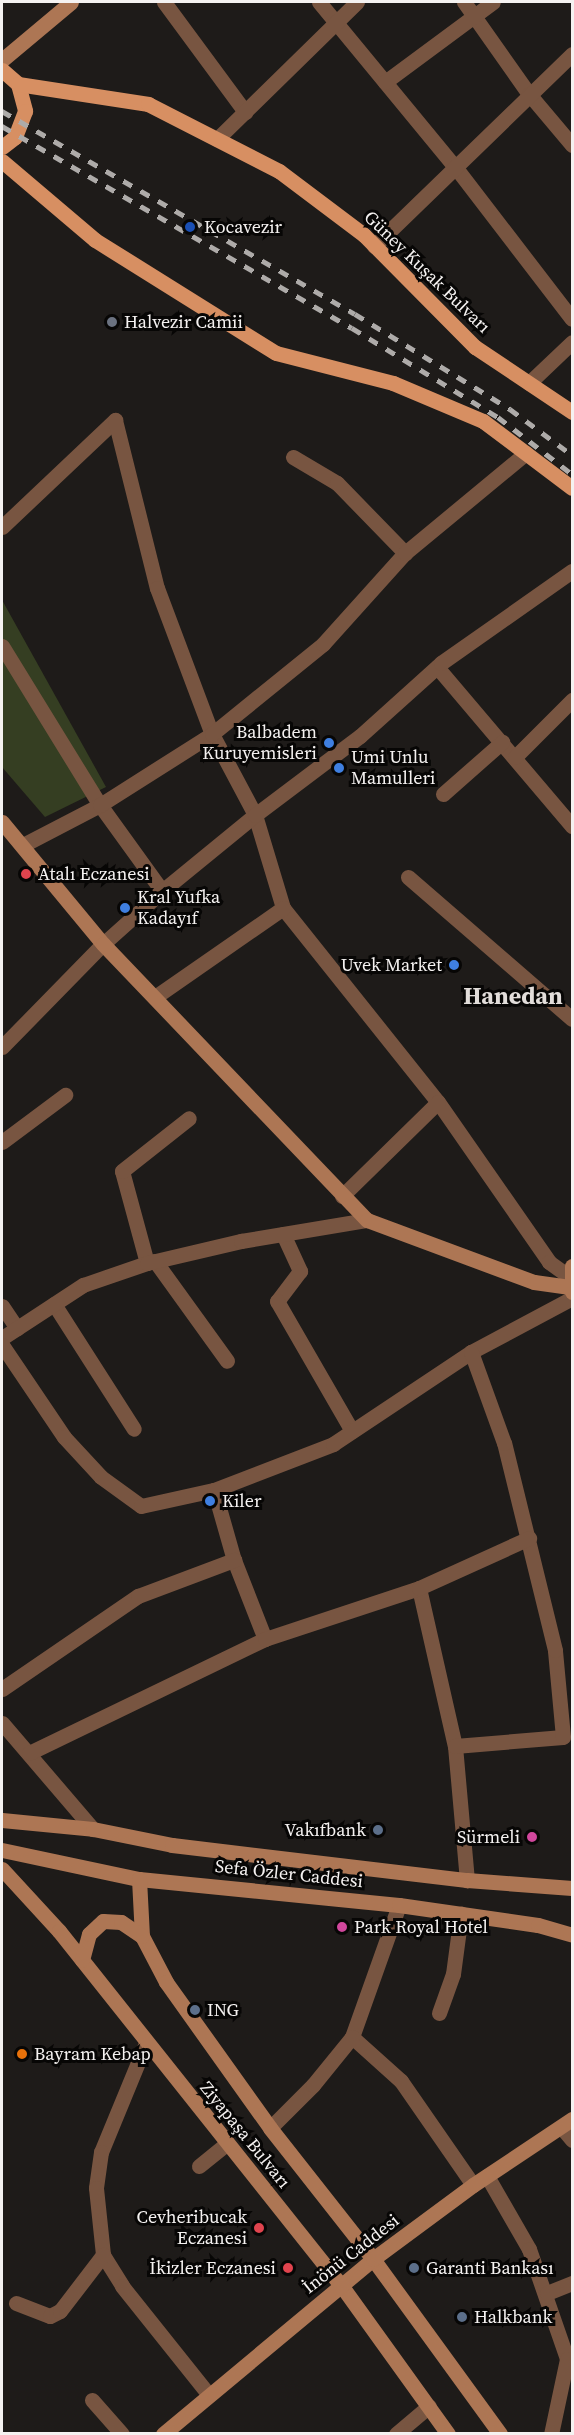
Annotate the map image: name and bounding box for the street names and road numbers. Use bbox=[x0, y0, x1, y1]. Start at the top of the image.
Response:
street label: Güney Kuşak Bulvarı bbox=[360, 206, 494, 338]
street label: Sefa Özler Caddesi bbox=[214, 1855, 364, 1893]
street label: Ziyapaşa Bulvarı bbox=[195, 2077, 295, 2193]
street label: İnönü Caddesi bbox=[299, 2210, 403, 2298]

